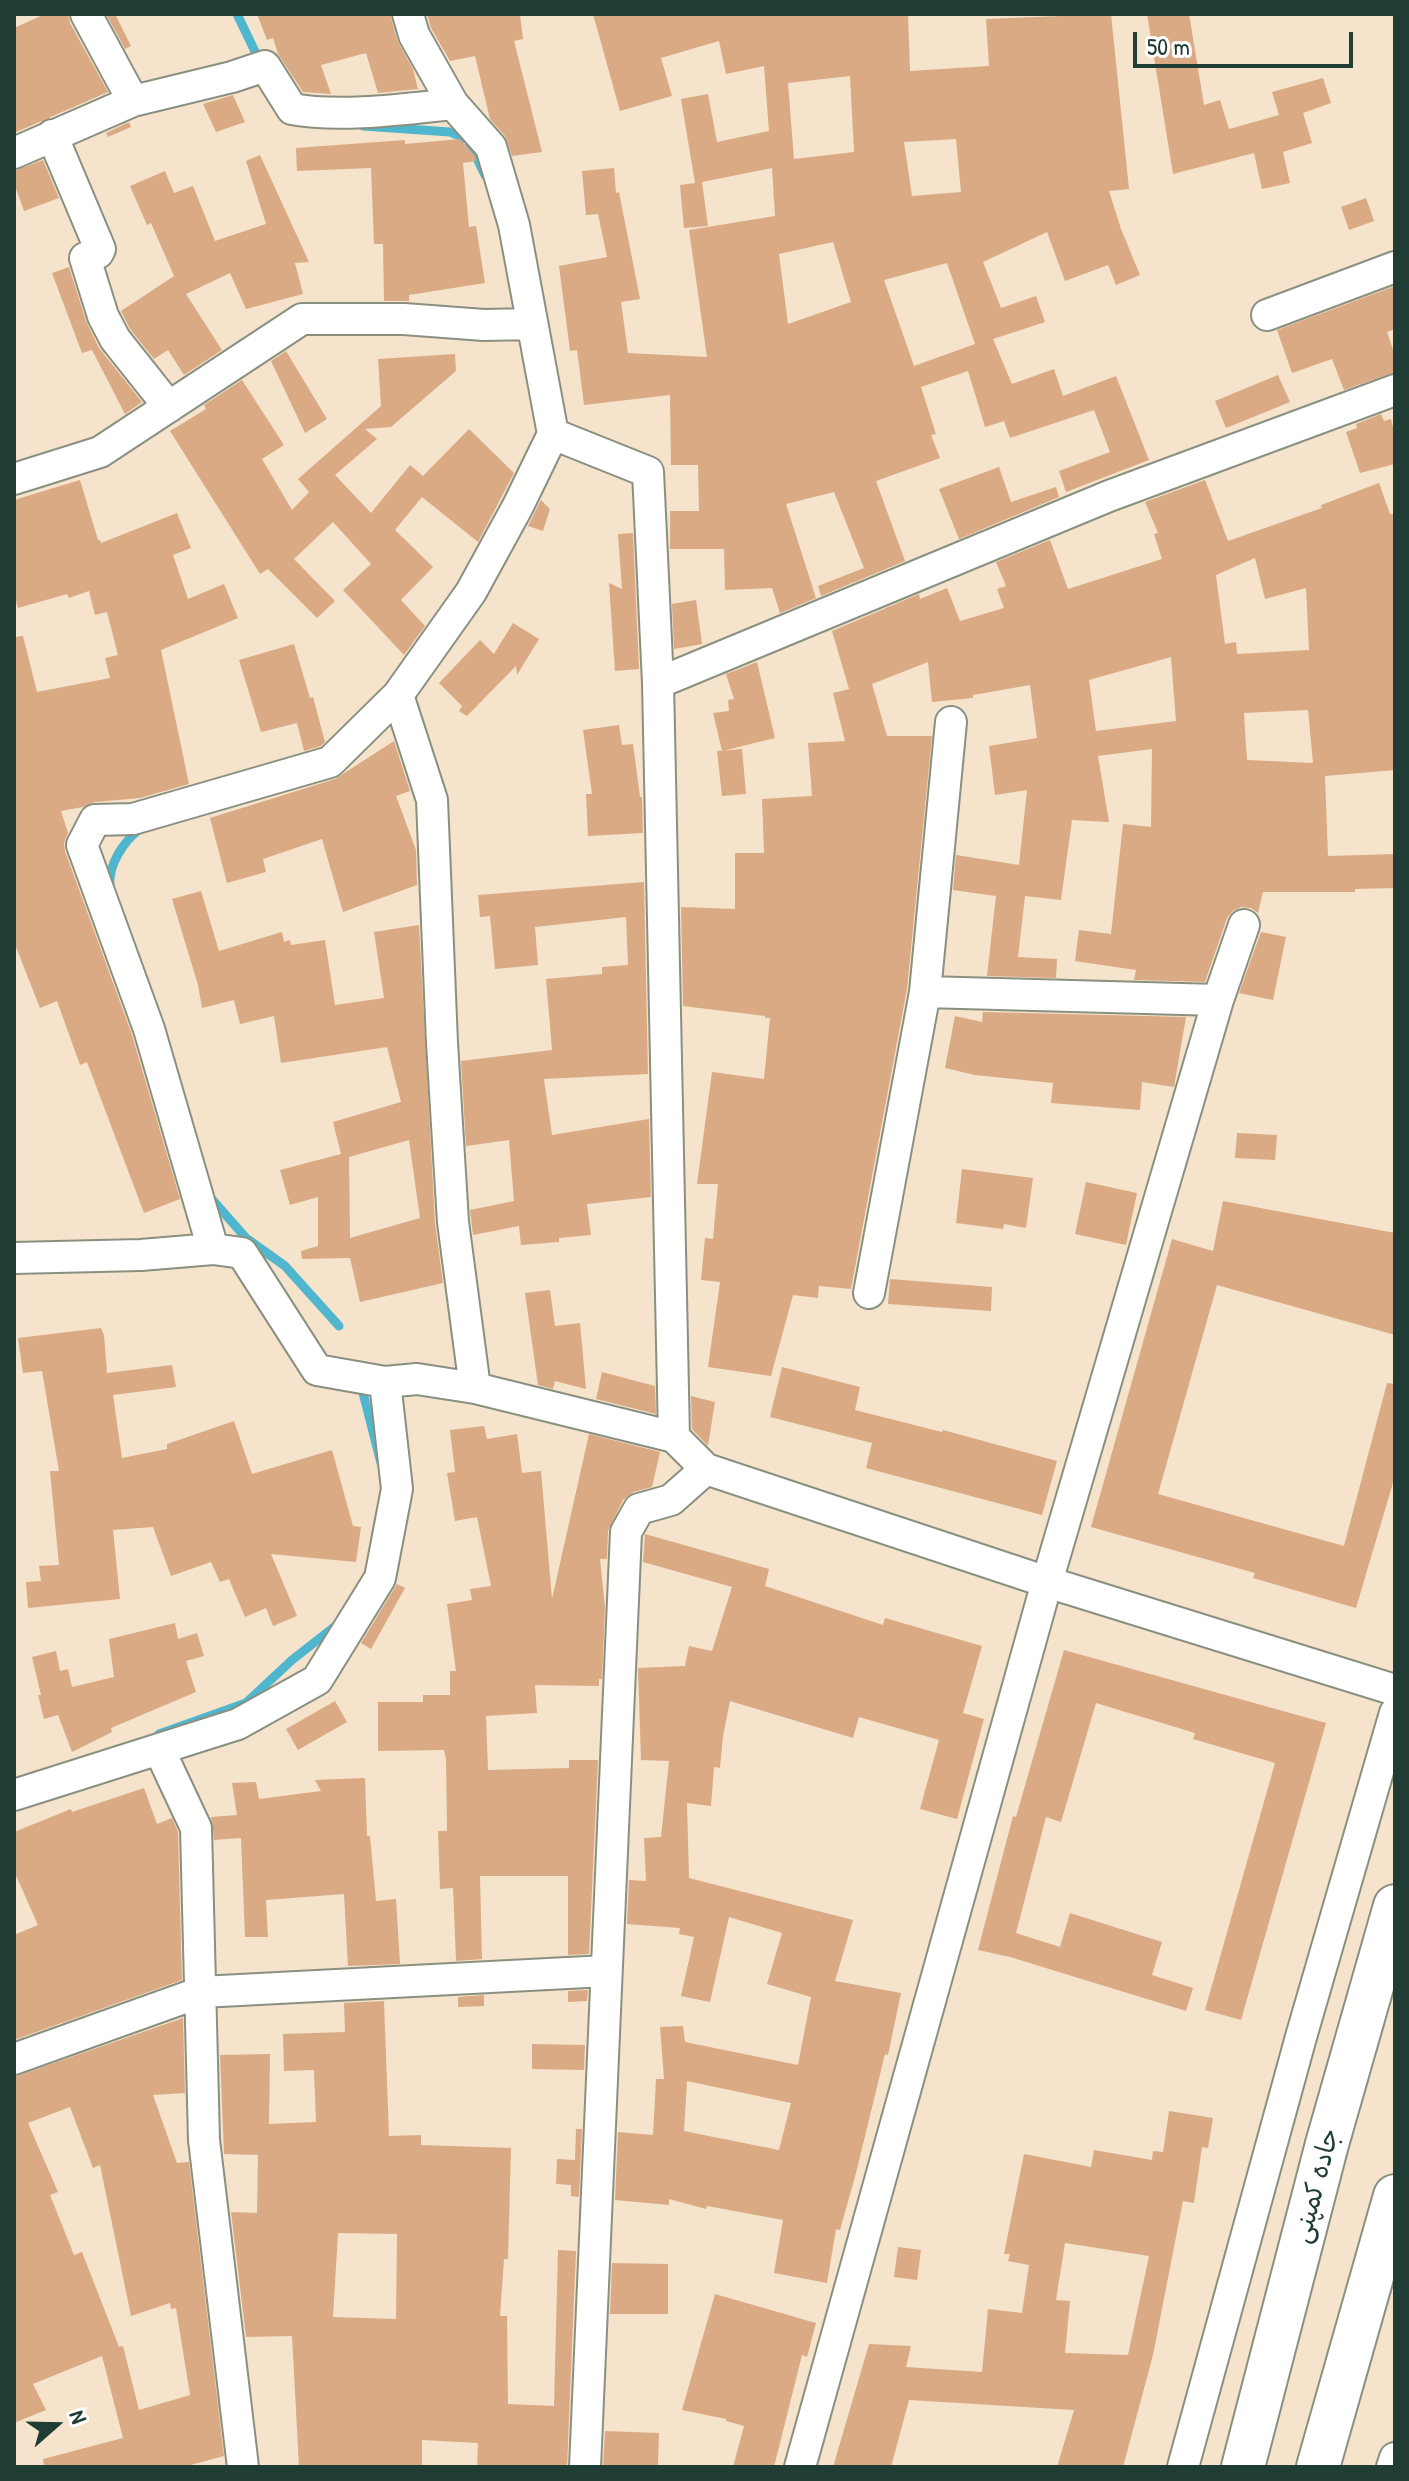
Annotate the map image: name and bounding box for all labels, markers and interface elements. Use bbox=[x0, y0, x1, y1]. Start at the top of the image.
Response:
scale bar bbox=[1137, 16, 1357, 66]
text: 50 m bbox=[1147, 30, 1190, 62]
street label: جاده کمپنی bbox=[1287, 2125, 1347, 2247]
north arrow bbox=[16, 2385, 96, 2465]
text: N bbox=[62, 2406, 95, 2427]

